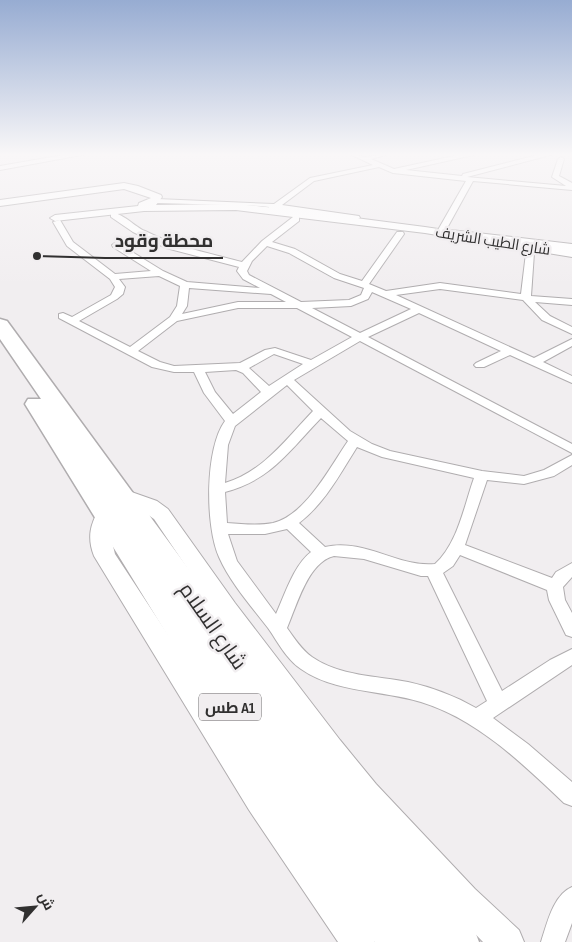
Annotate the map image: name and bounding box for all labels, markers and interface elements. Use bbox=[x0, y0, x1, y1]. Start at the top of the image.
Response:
street label: شارع الطيب الشريف bbox=[434, 223, 552, 261]
callout: محطة وقود bbox=[105, 224, 223, 258]
text: محطة وقود bbox=[115, 230, 213, 253]
street label: شارع السلام bbox=[173, 578, 252, 675]
road number: طس A1 bbox=[199, 694, 261, 720]
north arrow bbox=[10, 882, 60, 932]
text: ش bbox=[34, 889, 58, 913]

